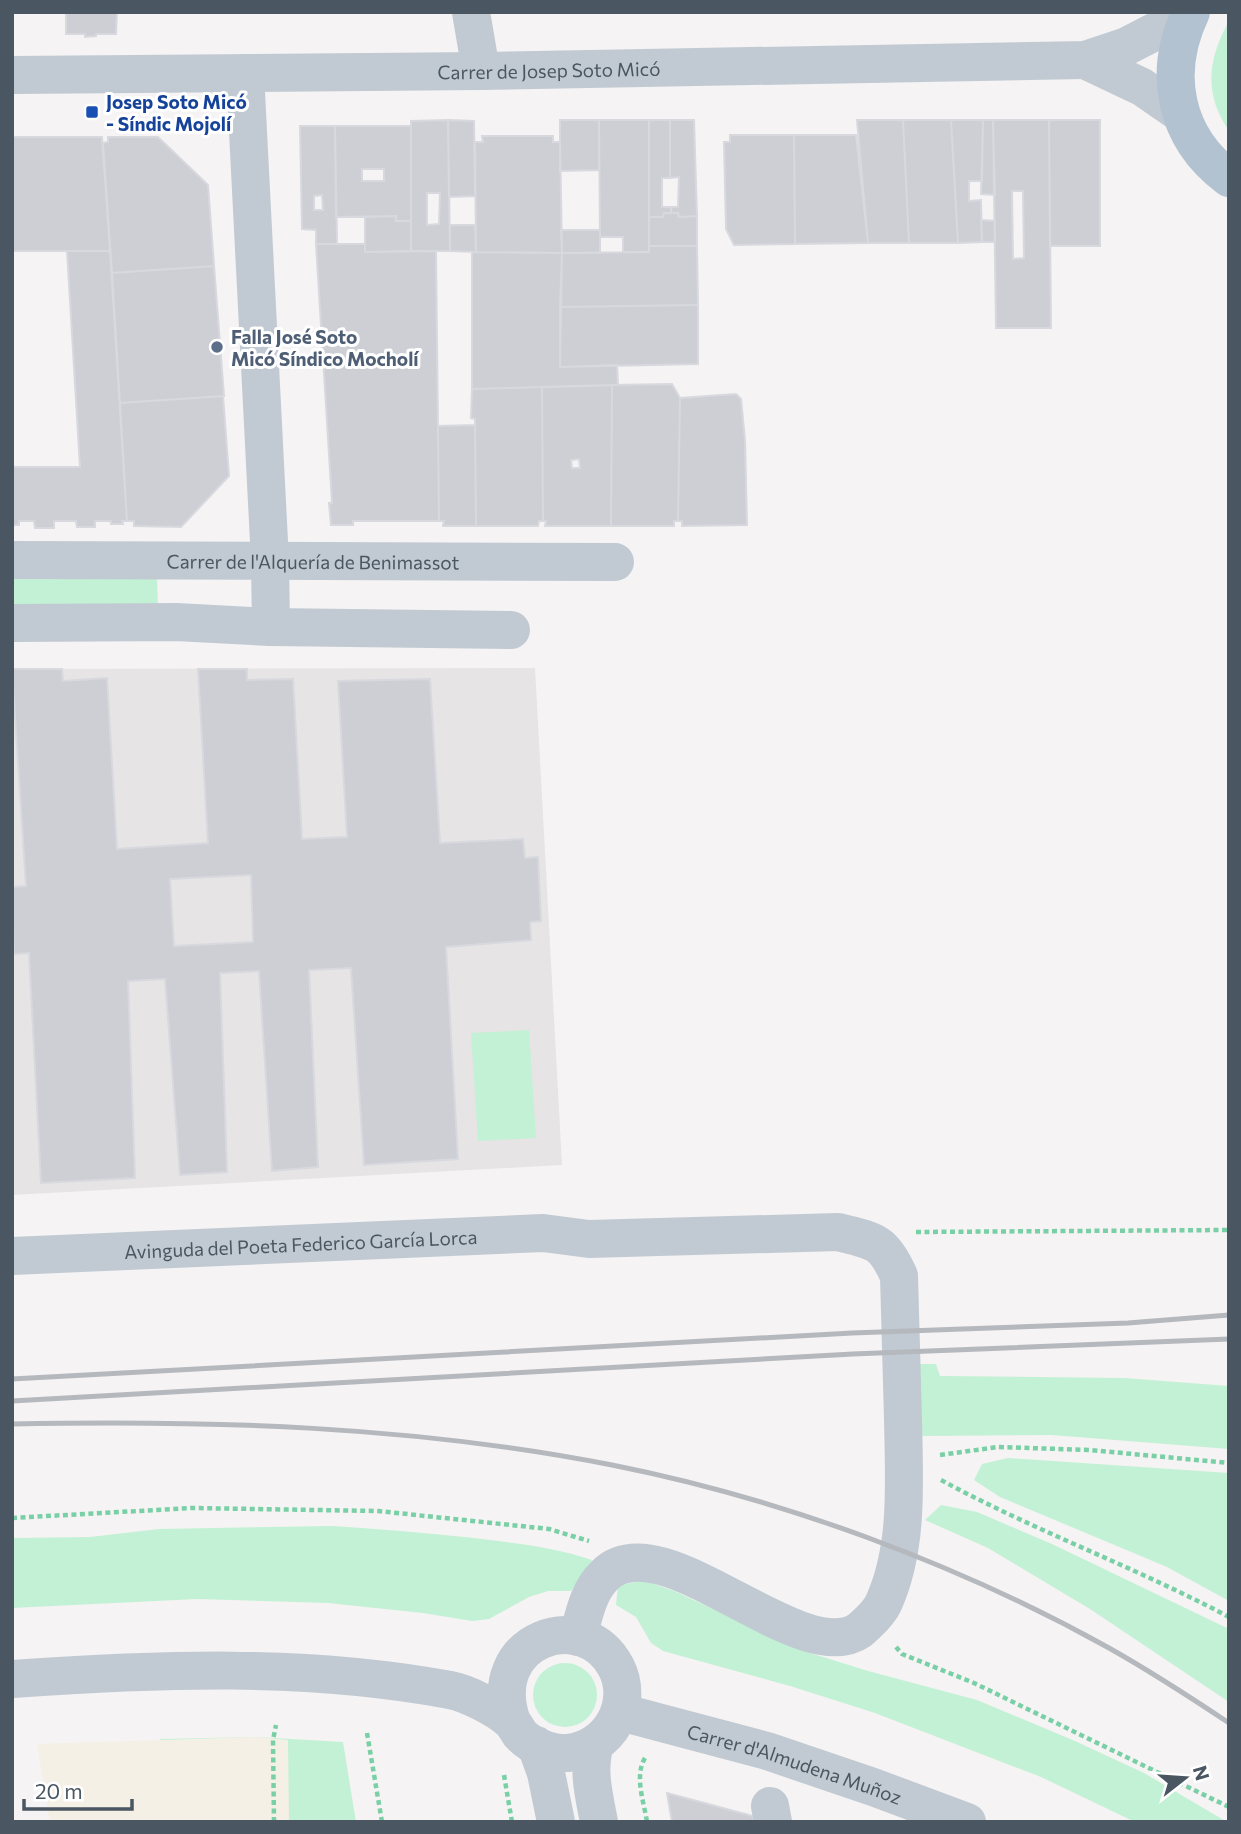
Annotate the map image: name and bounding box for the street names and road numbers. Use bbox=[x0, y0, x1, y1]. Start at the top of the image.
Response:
street label: Carrer de Josep Soto Micó bbox=[437, 56, 661, 83]
street label: Carrer de l'Alquería de Benimassot bbox=[167, 549, 460, 573]
street label: Avinguda del Poeta Federico García Lorca bbox=[124, 1224, 478, 1263]
street label: Carrer d'Almudena Muñoz bbox=[685, 1719, 905, 1808]

